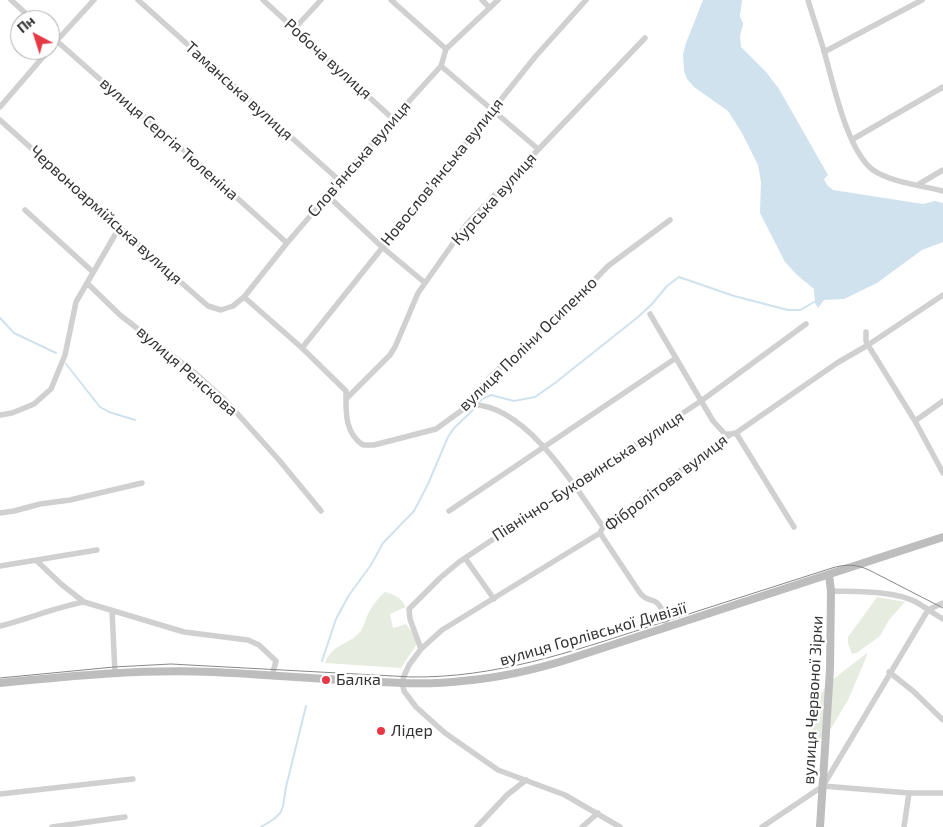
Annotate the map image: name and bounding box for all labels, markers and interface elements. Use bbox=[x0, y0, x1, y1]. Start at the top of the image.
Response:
north arrow bbox=[10, 10, 60, 60]
text: Пн bbox=[13, 12, 38, 36]
street label: Робоча вулиця bbox=[280, 15, 376, 103]
street label: Таманська вулиця bbox=[181, 37, 297, 145]
street label: вулиця Сергія Тюленіна bbox=[96, 74, 242, 204]
street label: Новослов'янська вулиця bbox=[377, 94, 507, 250]
street label: Слов'янська вулиця bbox=[303, 97, 415, 221]
street label: Червоноармійська вулиця bbox=[26, 142, 186, 288]
street label: Курська вулиця bbox=[448, 149, 540, 249]
street label: вулиця Поліни Осипенко bbox=[455, 273, 601, 415]
street label: вулиця Ренскова bbox=[133, 322, 241, 420]
street label: Північно-Буковинська вулиця bbox=[489, 407, 687, 545]
street label: Фібролітова вулиця bbox=[601, 430, 731, 536]
street label: вулиця Горлівської Дивізії bbox=[497, 598, 689, 670]
street label: вулиця Червоної Зірки bbox=[799, 615, 827, 785]
place label: Балка bbox=[336, 670, 381, 690]
marker: Балка bbox=[320, 674, 332, 686]
place label: Лідер bbox=[391, 721, 433, 741]
marker: Лідер bbox=[375, 725, 387, 737]

